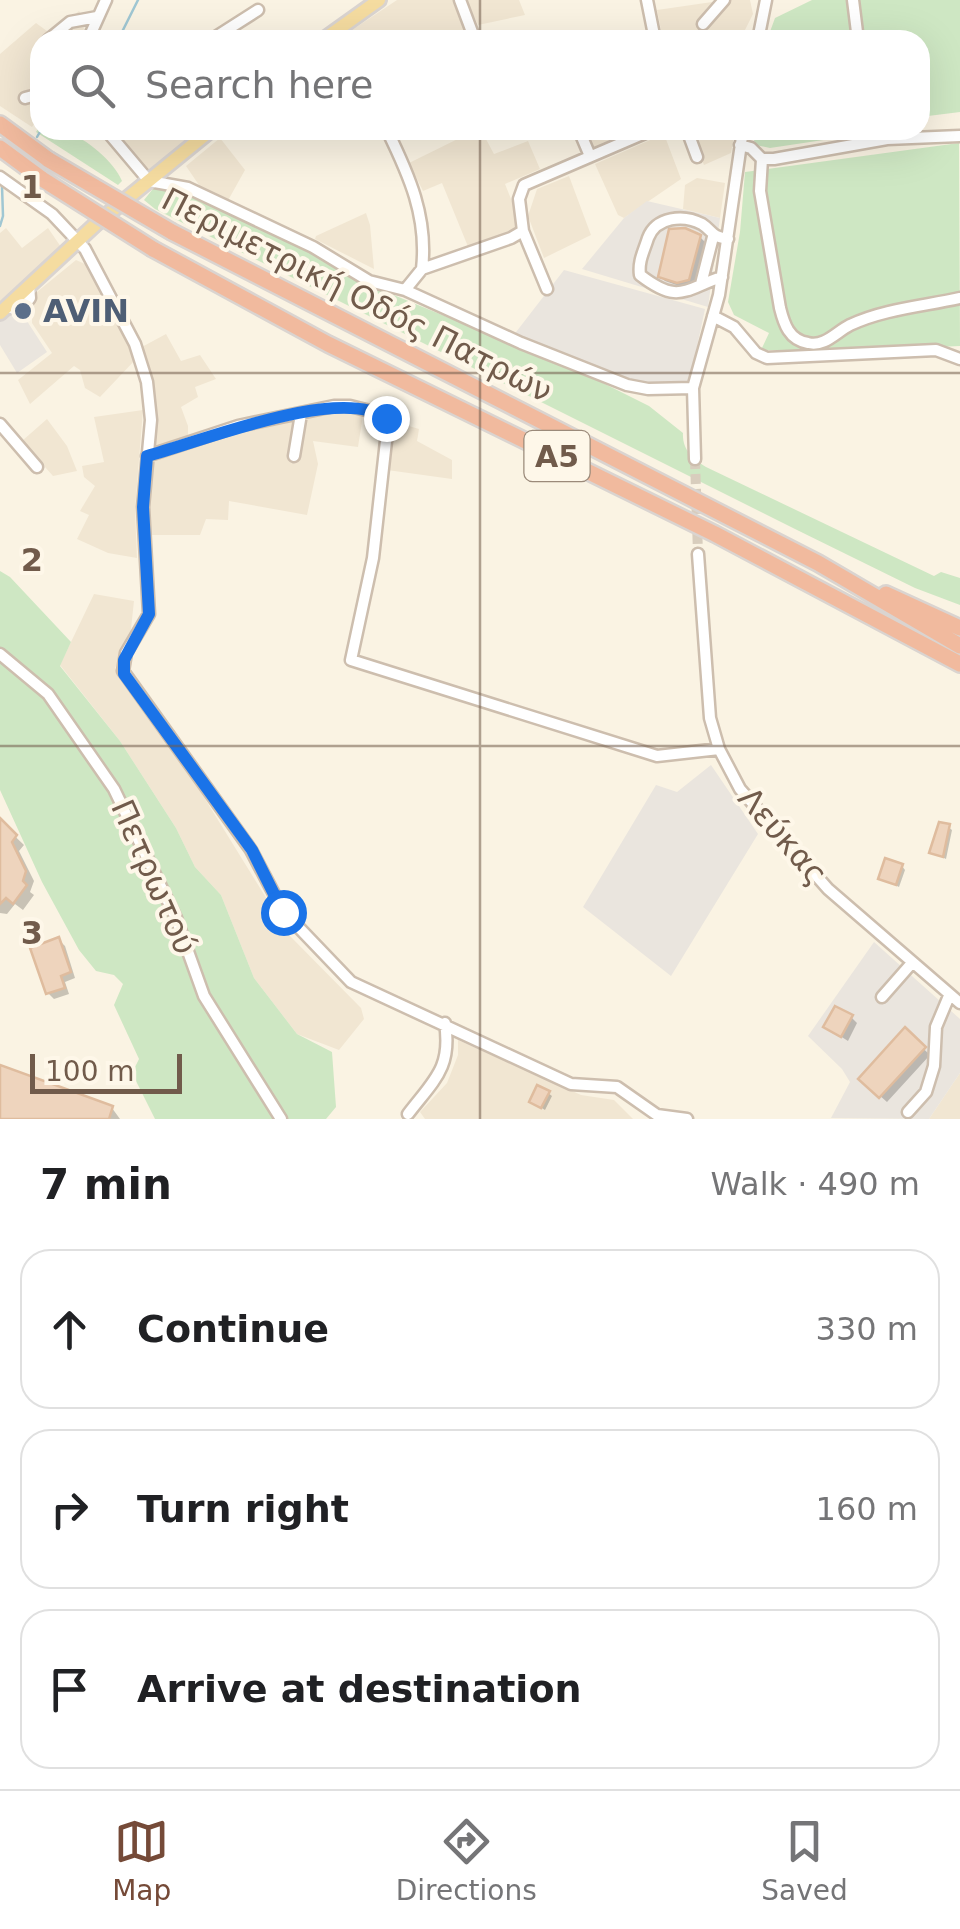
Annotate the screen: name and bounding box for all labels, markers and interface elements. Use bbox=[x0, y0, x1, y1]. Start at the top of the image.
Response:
search box bbox=[30, 30, 930, 140]
icon: search bbox=[65, 58, 120, 113]
text: Search here bbox=[145, 63, 373, 107]
text: 1 bbox=[21, 168, 43, 206]
street label: Περιμετρική Οδός Πατρών bbox=[156, 180, 558, 410]
place label: AVIN bbox=[43, 292, 129, 330]
marker: AVIN bbox=[12, 300, 34, 322]
route end bbox=[364, 396, 410, 442]
road number: Α5 bbox=[524, 431, 590, 481]
text: 2 bbox=[21, 541, 43, 579]
street label: Λεύκας bbox=[730, 780, 836, 892]
street label: Πετρωτού bbox=[103, 794, 205, 960]
route start bbox=[261, 890, 307, 936]
text: 3 bbox=[21, 914, 43, 952]
scale bar bbox=[30, 1049, 182, 1094]
text: 100 m bbox=[45, 1055, 135, 1088]
text: 7 min bbox=[40, 1160, 172, 1209]
text: Walk · 490 m bbox=[710, 1165, 920, 1203]
icon: ahead bbox=[42, 1302, 97, 1357]
text: Continue bbox=[137, 1307, 329, 1351]
text: 330 m bbox=[816, 1310, 918, 1348]
icon: right bbox=[42, 1482, 97, 1537]
text: Turn right bbox=[137, 1487, 349, 1531]
text: 160 m bbox=[816, 1490, 918, 1528]
icon: arrive bbox=[42, 1662, 97, 1717]
text: Arrive at destination bbox=[137, 1667, 582, 1711]
tab: Map bbox=[112, 1814, 171, 1907]
tab: Directions bbox=[396, 1814, 537, 1907]
tab: Saved bbox=[761, 1814, 848, 1907]

